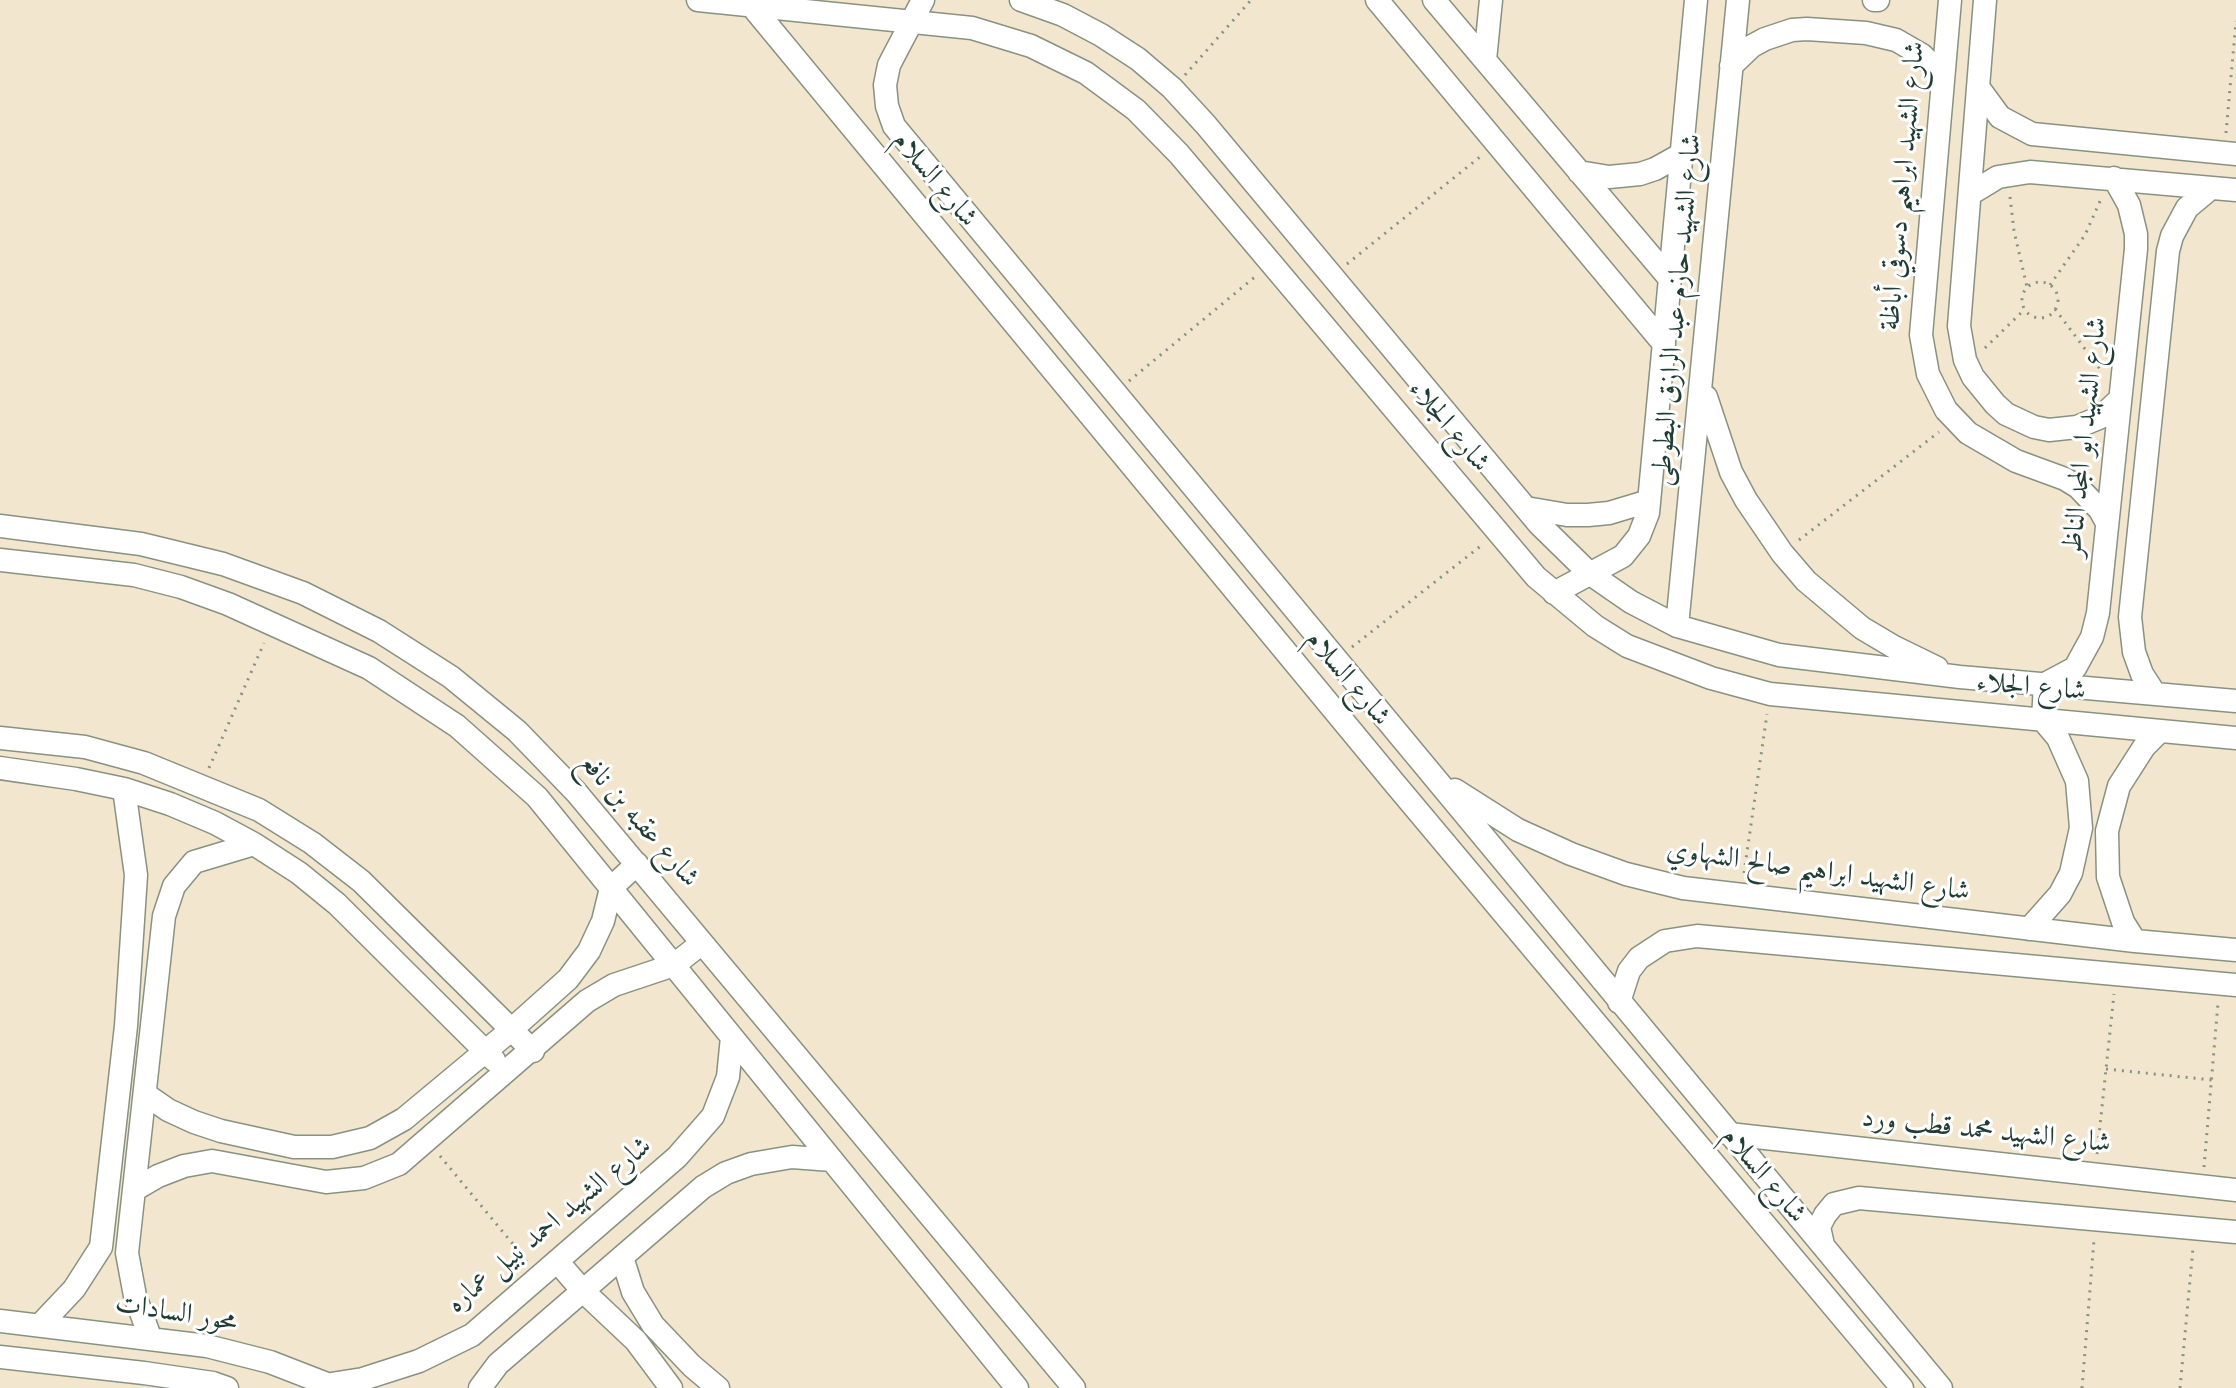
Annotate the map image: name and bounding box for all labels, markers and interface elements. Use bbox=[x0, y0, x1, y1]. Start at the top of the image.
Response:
street label: شارع الشهيد ابراهيم دسوقي أباظة bbox=[1875, 40, 1933, 332]
street label: شارع السلام bbox=[884, 125, 984, 235]
street label: شارع الشهيد حازم عبد الرازق البطوطى bbox=[1646, 133, 1710, 487]
street label: شارع الشهيد ابو المجد الناظر bbox=[2057, 315, 2115, 559]
street label: شارع الجلاء bbox=[1400, 374, 1496, 480]
street label: شارع السلام bbox=[1297, 624, 1397, 734]
street label: شارع الجلاء bbox=[1975, 666, 2087, 710]
street label: شارع عقبه بن نافع bbox=[570, 747, 706, 895]
street label: شارع الشهيد ابراهيم صالح الشهاوي bbox=[1664, 834, 1972, 910]
street label: شارع الشهيد محمد قطب ورد bbox=[1860, 1102, 2112, 1162]
street label: شارع السلام bbox=[1713, 1121, 1813, 1231]
street label: شارع الشهيد احمد نبيل عماره bbox=[441, 1130, 659, 1322]
street label: محور السادات bbox=[113, 1288, 239, 1340]

